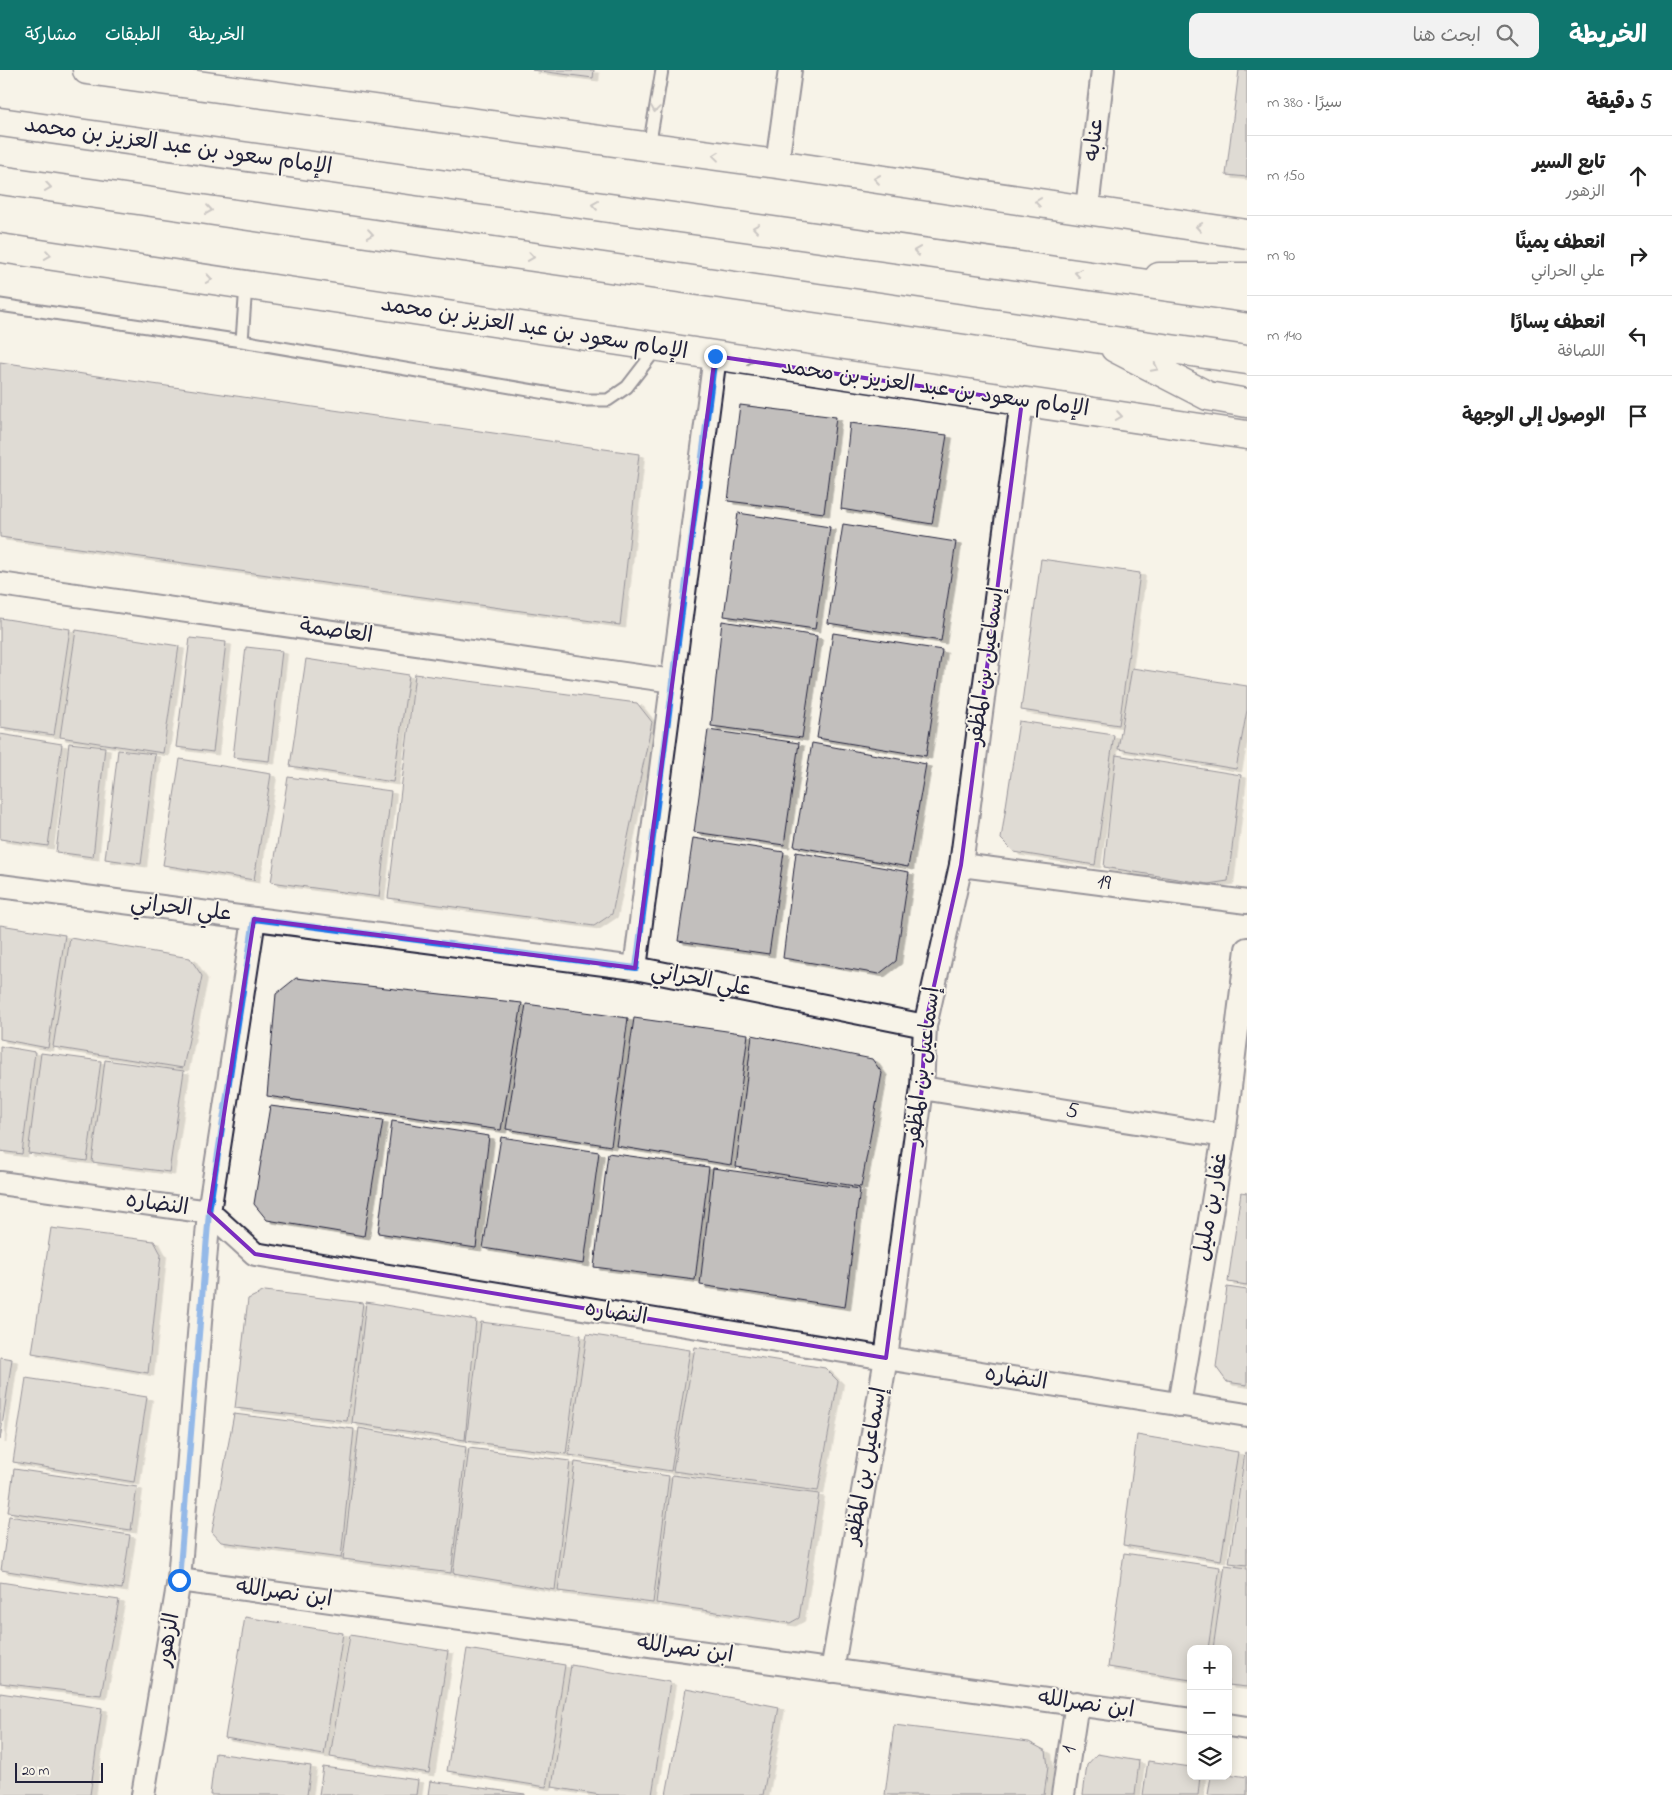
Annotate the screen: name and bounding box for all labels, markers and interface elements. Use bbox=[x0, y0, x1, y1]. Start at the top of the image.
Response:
search box bbox=[1189, 13, 1539, 58]
text: الخريطة bbox=[1569, 19, 1647, 54]
icon: search bbox=[1493, 21, 1521, 49]
text: مشاركة bbox=[25, 23, 77, 49]
text: الطبقات bbox=[105, 23, 161, 49]
text: الخريطة bbox=[189, 23, 245, 49]
text: ابحث هنا bbox=[1413, 23, 1481, 50]
text: 5 دقيقة bbox=[1586, 88, 1652, 118]
text: سيرًا · 380 m bbox=[1267, 91, 1342, 115]
one-way arrow bbox=[650, 104, 660, 113]
street label: الإمام سعود بن عبد العزيز بن محمد bbox=[22, 110, 334, 184]
street label: عنابه bbox=[1077, 117, 1113, 163]
text: تابع السير bbox=[1533, 150, 1605, 177]
one-way arrow bbox=[712, 152, 721, 162]
icon: ahead bbox=[1624, 162, 1652, 190]
text: 150 m bbox=[1267, 164, 1305, 188]
one-way arrow bbox=[873, 174, 881, 185]
text: الزهور bbox=[1566, 180, 1605, 204]
one-way arrow bbox=[44, 182, 53, 192]
one-way arrow bbox=[1034, 198, 1042, 208]
one-way arrow bbox=[590, 201, 599, 211]
one-way arrow bbox=[205, 205, 213, 215]
one-way arrow bbox=[1194, 222, 1203, 232]
one-way arrow bbox=[751, 223, 759, 234]
one-way arrow bbox=[366, 228, 374, 238]
text: انعطف يمينًا bbox=[1515, 230, 1605, 257]
icon: right bbox=[1624, 242, 1652, 270]
text: 90 m bbox=[1267, 244, 1295, 268]
one-way arrow bbox=[912, 246, 921, 256]
one-way arrow bbox=[44, 250, 53, 260]
one-way arrow bbox=[526, 251, 535, 261]
text: علي الحراني bbox=[1531, 260, 1605, 284]
one-way arrow bbox=[1073, 269, 1082, 279]
one-way arrow bbox=[205, 274, 213, 284]
street label: الإمام سعود بن عبد العزيز بن محمد bbox=[378, 289, 690, 369]
text: انعطف يسارًا bbox=[1510, 310, 1605, 337]
icon: left bbox=[1624, 322, 1652, 350]
text: 140 m bbox=[1267, 324, 1302, 348]
text: اللصافة bbox=[1558, 340, 1605, 364]
route end bbox=[704, 345, 727, 368]
street label: الإمام سعود بن عبد العزيز بن محمد bbox=[779, 352, 1091, 426]
one-way arrow bbox=[746, 356, 755, 366]
one-way arrow bbox=[1149, 362, 1158, 372]
icon: arrive bbox=[1624, 402, 1652, 430]
text: الوصول إلى الوجهة bbox=[1462, 403, 1605, 430]
one-way arrow bbox=[1114, 410, 1123, 420]
street label: إسماعيل بن المظفر bbox=[960, 585, 1014, 749]
street label: العاصمة bbox=[297, 611, 375, 653]
street label: 19 bbox=[1095, 867, 1113, 900]
street label: علي الحراني bbox=[128, 887, 233, 932]
street label: علي الحراني bbox=[648, 956, 754, 1007]
street label: إسماعيل بن المظفر bbox=[898, 985, 950, 1149]
street label: 5 bbox=[1063, 1095, 1081, 1129]
street label: غفار بن مليل bbox=[1187, 1150, 1237, 1264]
street label: النضاره bbox=[123, 1185, 191, 1225]
street label: النضاره bbox=[582, 1293, 650, 1335]
street label: النضاره bbox=[982, 1358, 1050, 1400]
street label: إسماعيل بن المظفر bbox=[837, 1385, 897, 1549]
route start bbox=[168, 1569, 191, 1592]
street label: ابن نصرالله bbox=[234, 1571, 334, 1617]
street label: الزهور bbox=[148, 1611, 189, 1670]
street label: ابن نصرالله bbox=[635, 1627, 735, 1673]
map controls bbox=[1187, 1645, 1232, 1780]
button: + bbox=[1187, 1645, 1232, 1690]
street label: ابن نصرالله bbox=[1036, 1682, 1136, 1728]
button: − bbox=[1187, 1690, 1232, 1735]
button: layers bbox=[1187, 1735, 1232, 1780]
street label: 1 bbox=[1054, 1744, 1086, 1755]
scale bar bbox=[15, 1760, 102, 1783]
text: 20 m bbox=[22, 1761, 49, 1782]

